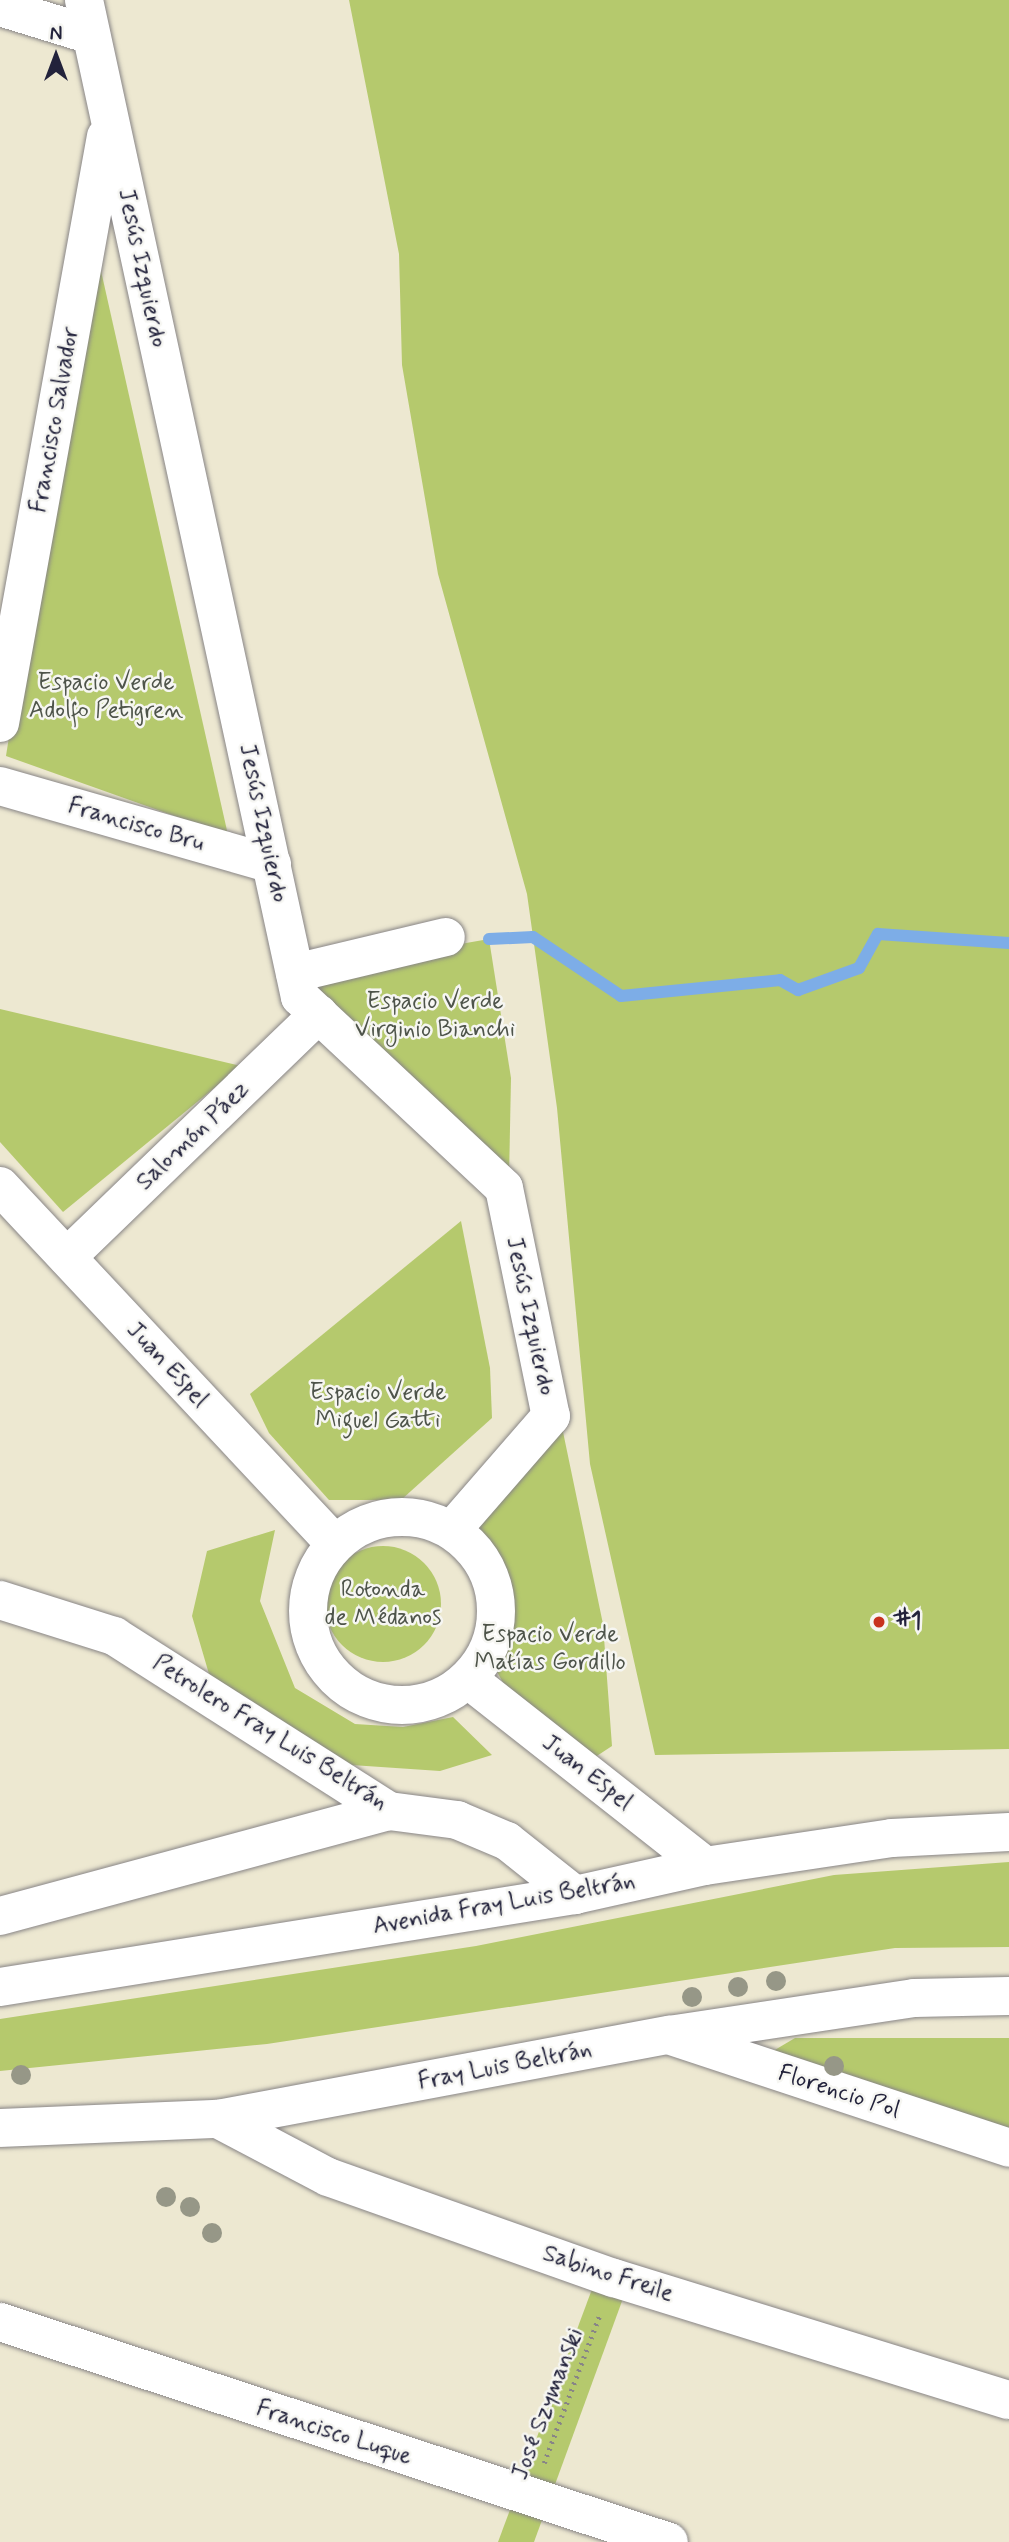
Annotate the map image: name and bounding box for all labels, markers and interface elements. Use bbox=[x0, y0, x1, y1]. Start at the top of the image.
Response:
north arrow bbox=[21, 21, 91, 91]
text: N bbox=[50, 22, 62, 47]
street label: Jesús Izquierdo bbox=[111, 187, 173, 349]
street label: Francisco Salvador bbox=[25, 325, 85, 515]
park label: Espacio Verde Adolfo Petigren bbox=[29, 669, 183, 725]
street label: Jesús Izquierdo bbox=[232, 742, 294, 904]
street label: Francisco Bru bbox=[65, 792, 207, 858]
park label: Espacio Verde Virginio Bianchi bbox=[356, 988, 514, 1044]
street label: Salomón Páez bbox=[131, 1075, 255, 1197]
street label: Jesús Izquierdo bbox=[499, 1235, 561, 1397]
street label: Juan Espel bbox=[120, 1316, 214, 1414]
park label: Espacio Verde Miguel Gatti bbox=[310, 1379, 446, 1435]
park label: Rotonda de Médanos bbox=[325, 1576, 441, 1632]
place label: #1 bbox=[893, 1608, 921, 1636]
marker: #1 bbox=[871, 1614, 887, 1630]
park label: Espacio Verde Matías Gordillo bbox=[474, 1621, 626, 1677]
street label: Petrolero Fray Luis Beltrán bbox=[146, 1648, 394, 1818]
street label: Juan Espel bbox=[536, 1729, 638, 1817]
street label: Avenida Fray Luis Beltrán bbox=[371, 1867, 637, 1941]
street label: Fray Luis Beltrán bbox=[415, 2035, 595, 2097]
street label: Florencio Pol bbox=[776, 2059, 902, 2125]
street label: Sabino Freile bbox=[539, 2239, 677, 2309]
street label: José Szymanski bbox=[506, 2324, 590, 2484]
street label: Francisco Luque bbox=[253, 2394, 415, 2472]

